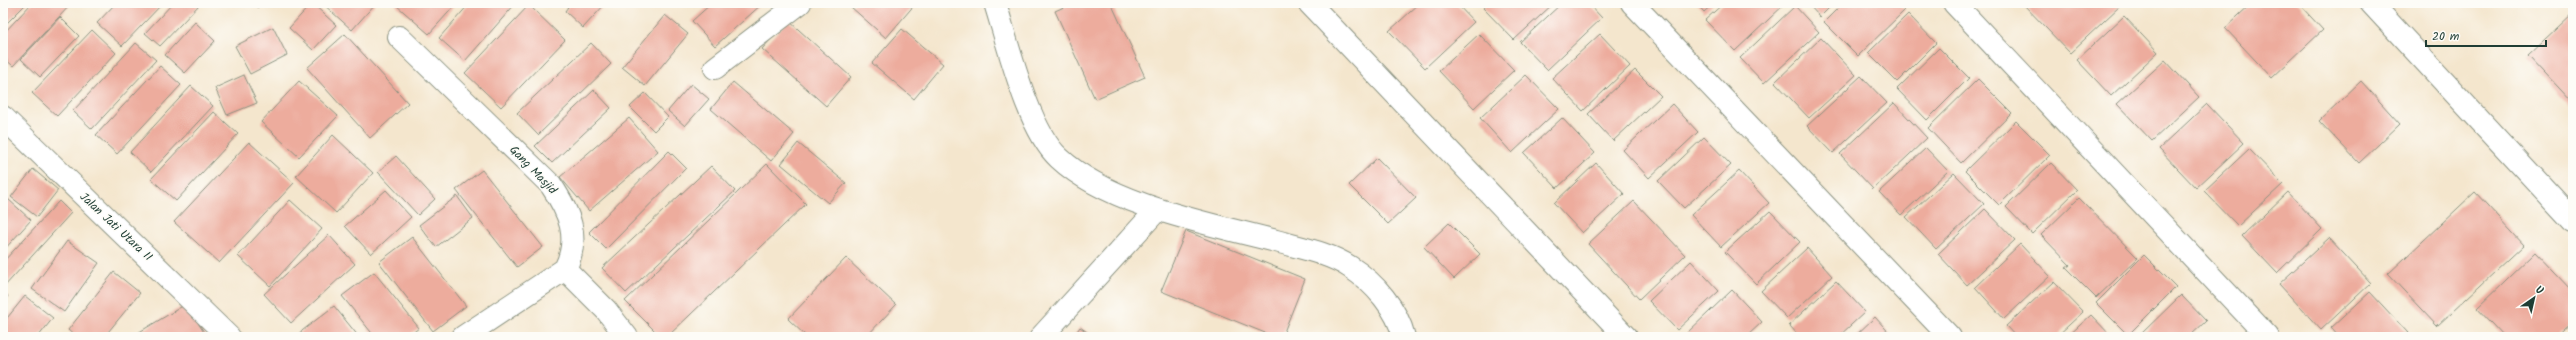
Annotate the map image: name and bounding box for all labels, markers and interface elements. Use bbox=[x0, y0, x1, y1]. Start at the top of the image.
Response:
scale bar bbox=[2426, 22, 2546, 48]
text: 20 m bbox=[2432, 27, 2460, 46]
street label: Gang Masjid bbox=[505, 141, 562, 200]
street label: Jalan Jati Utara II bbox=[75, 188, 157, 266]
north arrow bbox=[2514, 278, 2554, 318]
text: U bbox=[2531, 281, 2547, 300]

